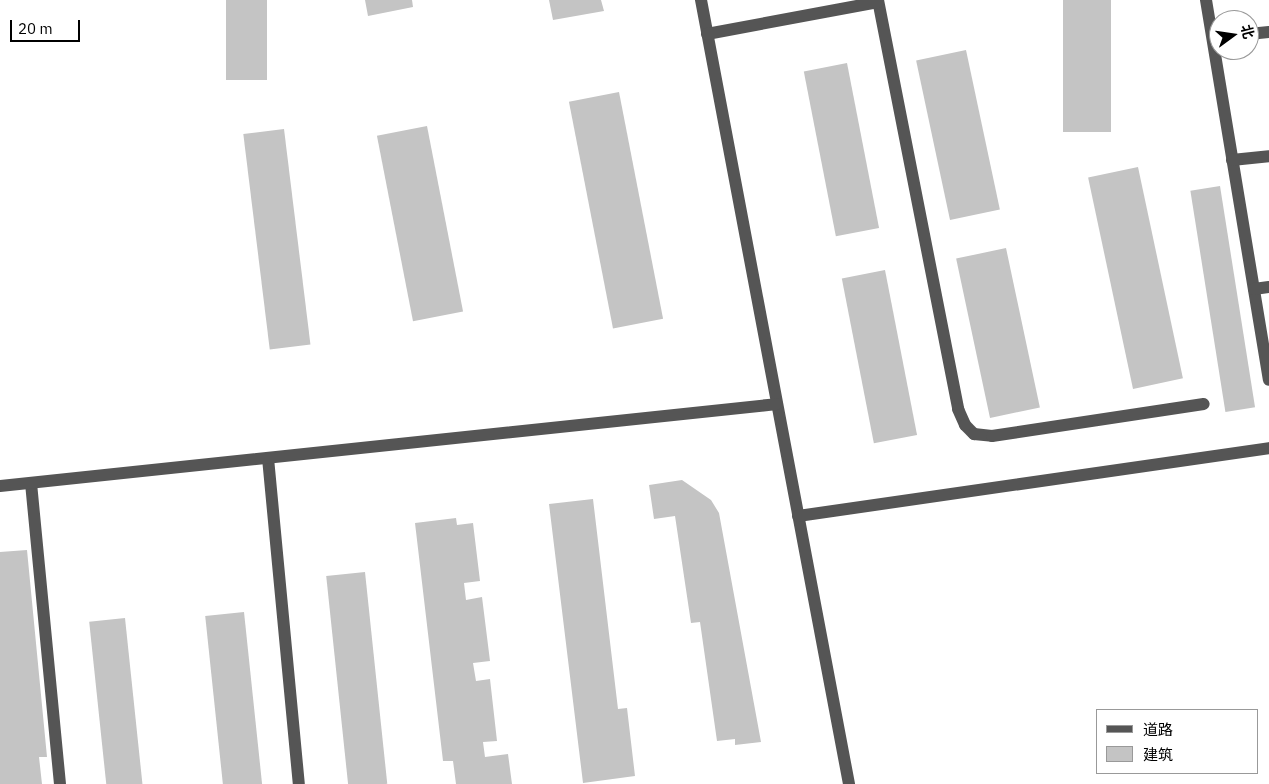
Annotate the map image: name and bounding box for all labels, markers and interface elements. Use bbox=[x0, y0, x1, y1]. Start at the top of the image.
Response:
scale bar bbox=[12, 10, 82, 42]
north arrow bbox=[1209, 10, 1259, 60]
text: 20 m bbox=[18, 19, 53, 38]
text: 北 bbox=[1237, 23, 1258, 41]
legend bbox=[1096, 709, 1259, 774]
text: 道路 bbox=[1143, 720, 1173, 739]
text: 建筑 bbox=[1143, 745, 1173, 764]

